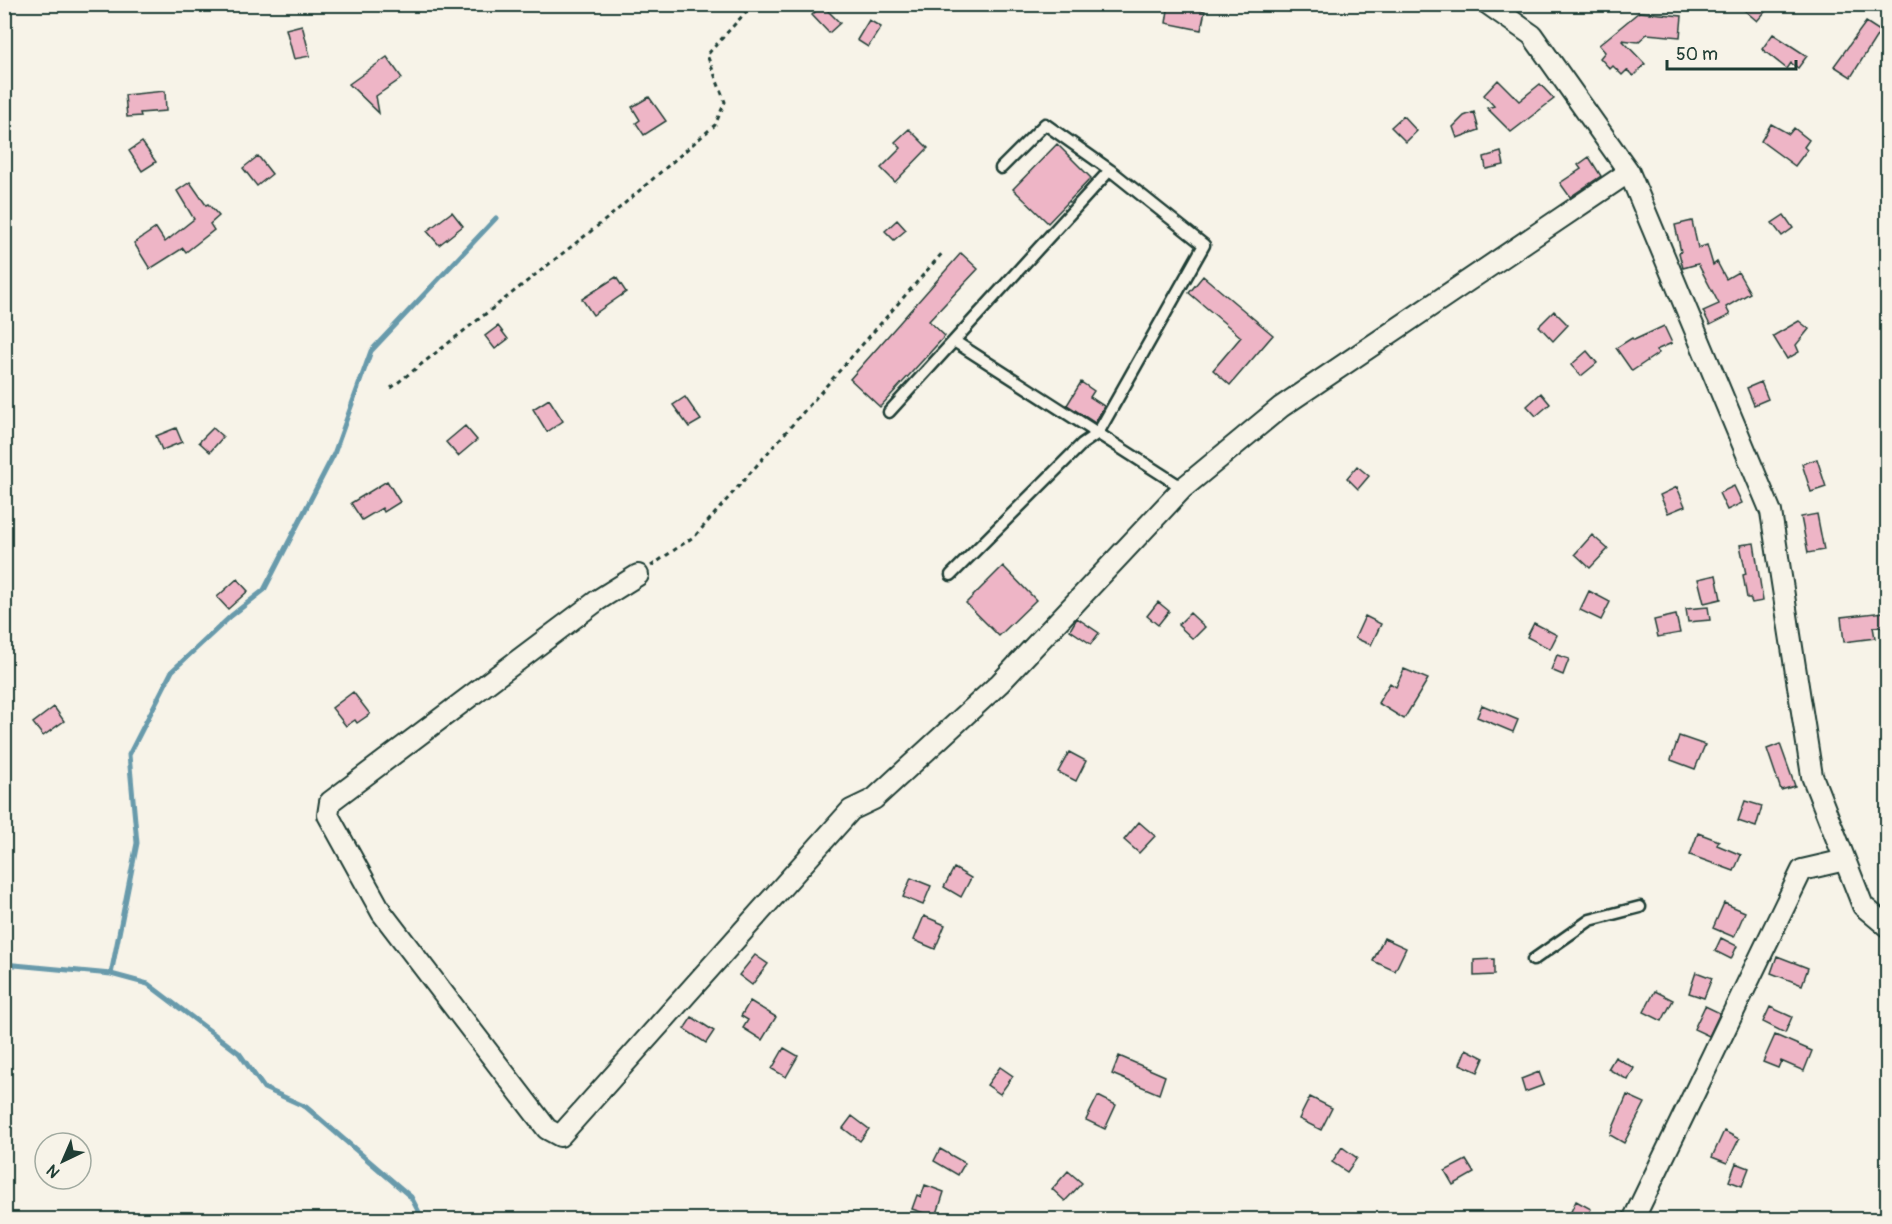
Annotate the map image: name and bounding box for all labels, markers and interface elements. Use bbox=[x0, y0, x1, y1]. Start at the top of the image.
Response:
scale bar bbox=[1667, 33, 1796, 71]
text: 50 m bbox=[1676, 43, 1718, 66]
north arrow bbox=[33, 1131, 93, 1191]
text: N bbox=[42, 1160, 64, 1182]

